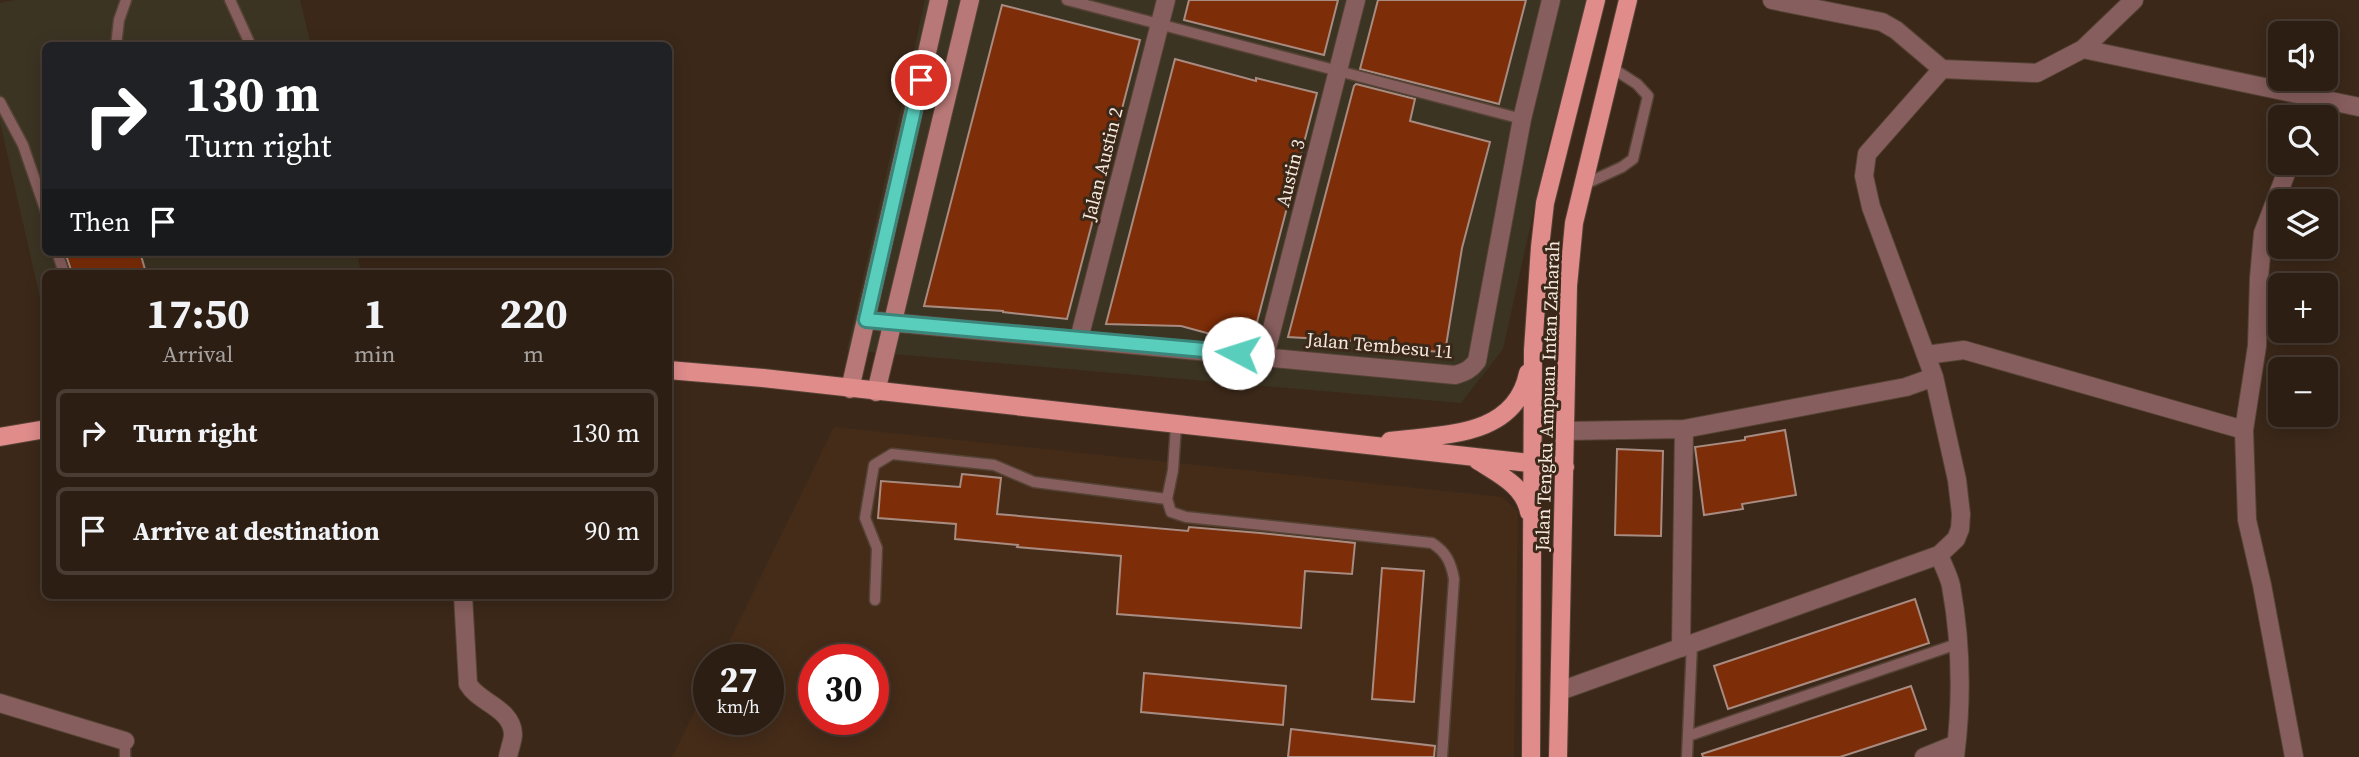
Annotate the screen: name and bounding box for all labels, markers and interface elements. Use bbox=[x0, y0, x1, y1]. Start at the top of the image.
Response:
map controls bbox=[2268, 21, 2338, 427]
button: sound bbox=[2268, 21, 2338, 91]
pin bbox=[891, 50, 951, 110]
text: 130 m bbox=[185, 60, 320, 127]
icon: arrive bbox=[902, 61, 940, 99]
icon: right bbox=[70, 70, 161, 161]
street label: Jalan Austin 2 bbox=[1075, 105, 1129, 224]
button: search bbox=[2268, 105, 2338, 175]
text: Turn right bbox=[185, 124, 331, 168]
street label: Austin 3 bbox=[1269, 136, 1311, 210]
button: layers bbox=[2268, 189, 2338, 259]
icon: arrive bbox=[144, 203, 182, 241]
text: Then bbox=[70, 204, 130, 240]
street label: Jalan Tengku Ampuan Intan Zaharah bbox=[1529, 240, 1565, 553]
button: + bbox=[2268, 273, 2338, 343]
text: 17:50 bbox=[146, 284, 250, 342]
text: 1 bbox=[363, 284, 386, 342]
text: 220 bbox=[500, 284, 568, 342]
position arrow bbox=[1201, 316, 1275, 390]
street label: Jalan Tembesu 11 bbox=[1305, 326, 1454, 364]
text: Arrival bbox=[162, 338, 233, 370]
text: min bbox=[354, 338, 395, 370]
text: m bbox=[523, 338, 544, 370]
button: − bbox=[2268, 357, 2338, 427]
icon: right bbox=[74, 414, 112, 452]
text: Turn right bbox=[133, 415, 257, 451]
text: 130 m bbox=[572, 415, 640, 451]
icon: arrive bbox=[74, 512, 112, 550]
text: Arrive at destination bbox=[133, 513, 380, 549]
text: 90 m bbox=[585, 513, 640, 549]
speed limit sign: 30 bbox=[798, 644, 889, 735]
text: 27 bbox=[720, 656, 757, 704]
text: km/h bbox=[717, 694, 760, 719]

